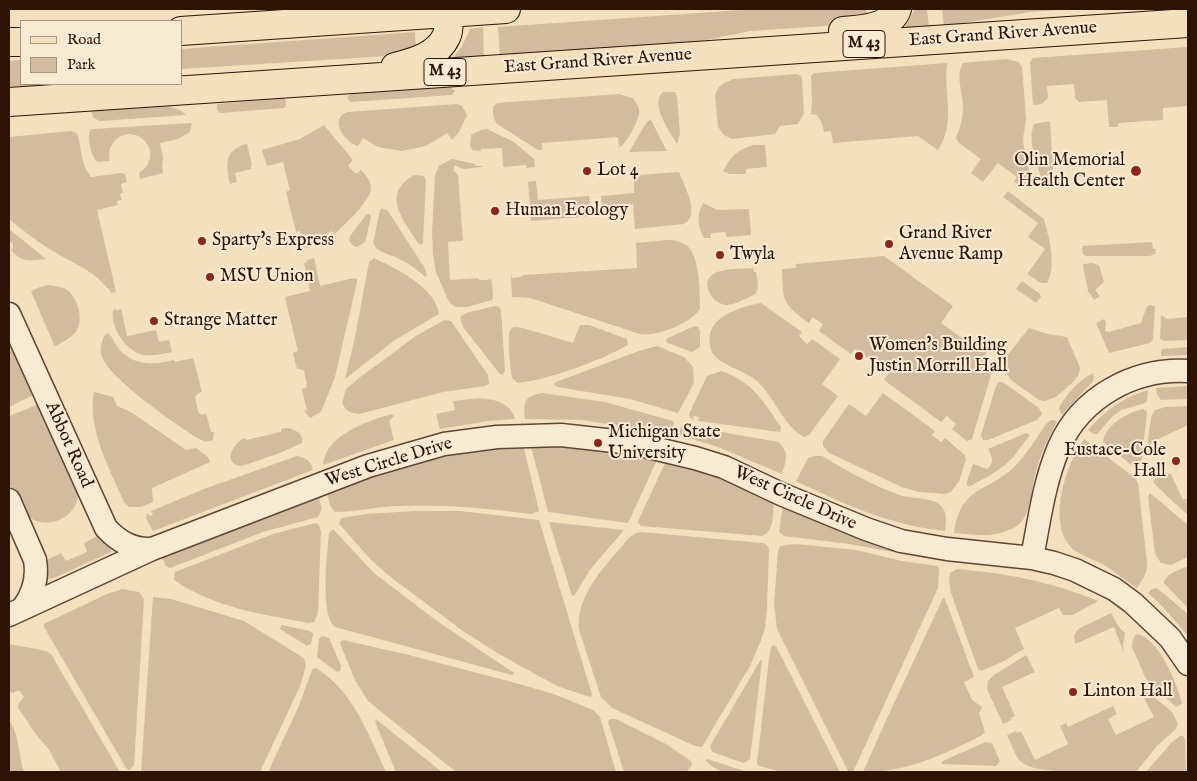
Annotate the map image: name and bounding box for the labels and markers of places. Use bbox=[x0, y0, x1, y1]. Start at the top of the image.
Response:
place label: Olin Memorial Health Center bbox=[1014, 150, 1125, 192]
place label: Lot 4 bbox=[597, 160, 639, 182]
marker: Olin Memorial Health Center bbox=[1129, 164, 1143, 178]
marker: Lot 4 bbox=[581, 165, 593, 177]
place label: Human Ecology bbox=[505, 200, 628, 222]
marker: Human Ecology bbox=[489, 205, 501, 217]
place label: Grand River Avenue Ramp bbox=[899, 223, 1003, 266]
place label: Sparty's Express bbox=[212, 230, 334, 252]
marker: Sparty's Express bbox=[196, 235, 208, 247]
marker: Grand River Avenue Ramp bbox=[883, 238, 895, 250]
place label: Twyla bbox=[730, 244, 775, 266]
marker: Twyla bbox=[714, 249, 726, 261]
place label: MSU Union bbox=[220, 266, 314, 288]
marker: MSU Union bbox=[204, 271, 216, 283]
place label: Strange Matter bbox=[164, 310, 277, 332]
marker: Strange Matter bbox=[148, 315, 160, 327]
place label: Women's Building Justin Morrill Hall bbox=[869, 335, 1007, 378]
marker: Women's Building Justin Morrill Hall bbox=[853, 350, 865, 362]
place label: Michigan State University bbox=[608, 422, 720, 464]
marker: Michigan State University bbox=[592, 437, 604, 449]
place label: Eustace-Cole Hall bbox=[1064, 440, 1166, 482]
marker: Eustace-Cole Hall bbox=[1170, 455, 1182, 467]
place label: Linton Hall bbox=[1083, 681, 1173, 703]
marker: Linton Hall bbox=[1067, 686, 1079, 698]

